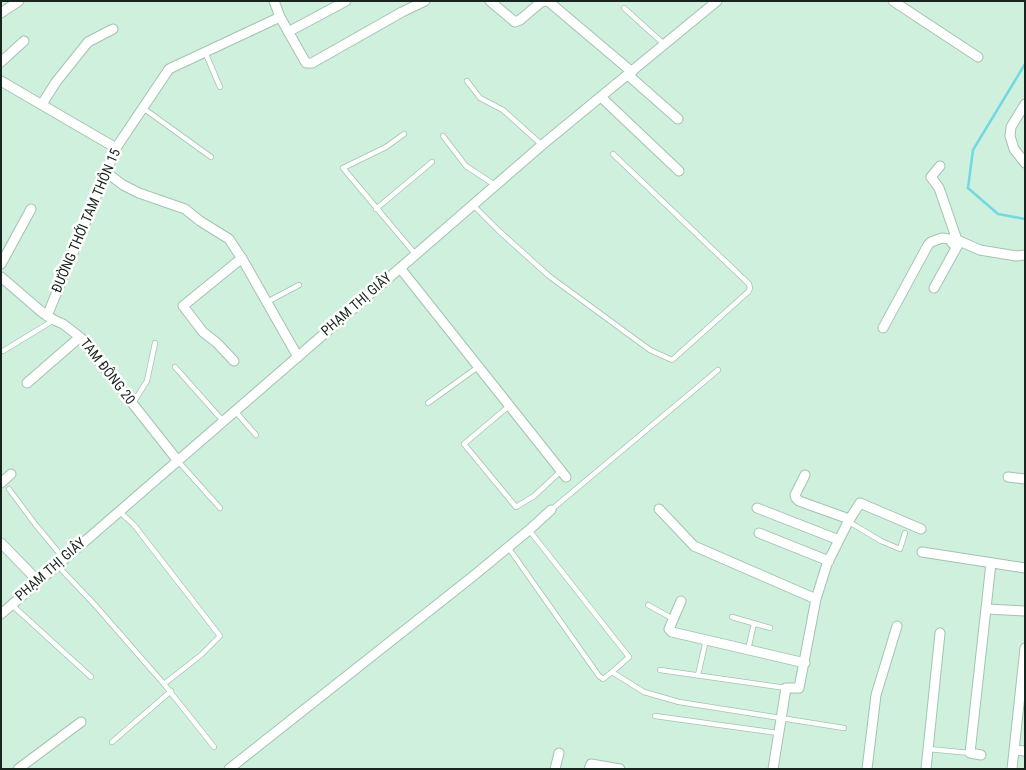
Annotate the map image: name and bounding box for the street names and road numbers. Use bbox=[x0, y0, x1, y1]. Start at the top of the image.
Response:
street label: ĐƯỜNG THỚI TAM THÔN 15 bbox=[49, 146, 125, 296]
street label: PHẠM THỊ GIÂY bbox=[318, 270, 396, 340]
street label: TAM ĐÔNG 20 bbox=[76, 336, 138, 408]
street label: PHẠM THỊ GIÂY bbox=[12, 535, 90, 605]

